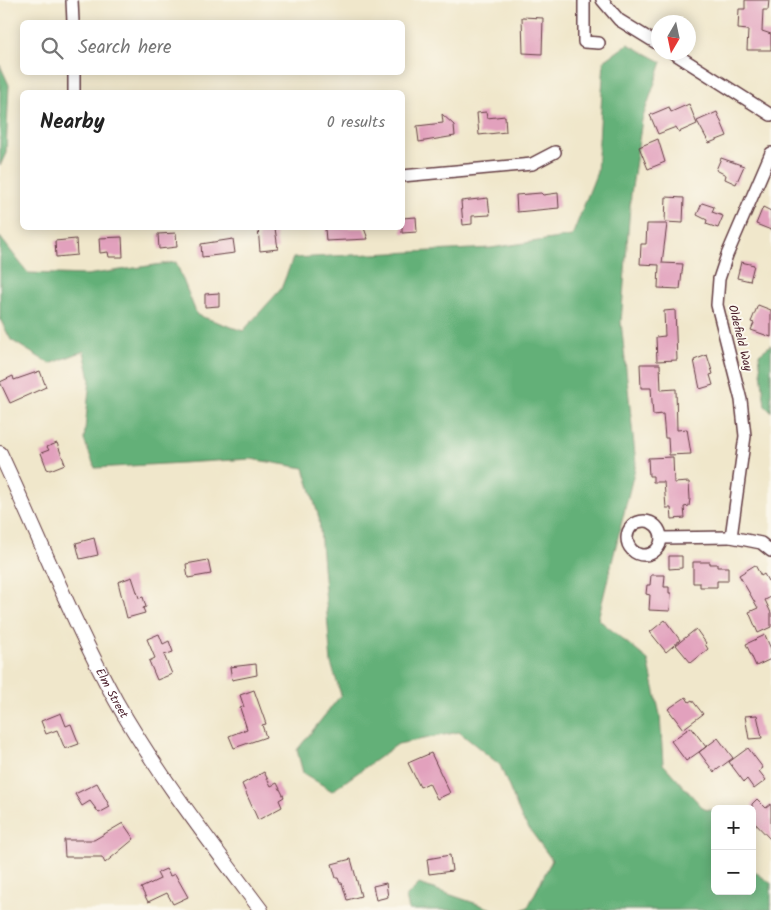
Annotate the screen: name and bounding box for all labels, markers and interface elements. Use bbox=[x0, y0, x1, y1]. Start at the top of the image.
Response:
north arrow bbox=[651, 15, 696, 60]
search box bbox=[20, 20, 405, 75]
text: Search here bbox=[78, 33, 172, 63]
icon: search bbox=[38, 34, 66, 62]
text: Nearby bbox=[40, 106, 105, 139]
text: 0 results bbox=[327, 110, 385, 135]
street label: Oldefield Way bbox=[723, 303, 758, 374]
street label: Elm Street bbox=[91, 665, 134, 722]
map controls bbox=[711, 805, 756, 895]
button: + bbox=[711, 805, 756, 850]
button: − bbox=[711, 850, 756, 895]

